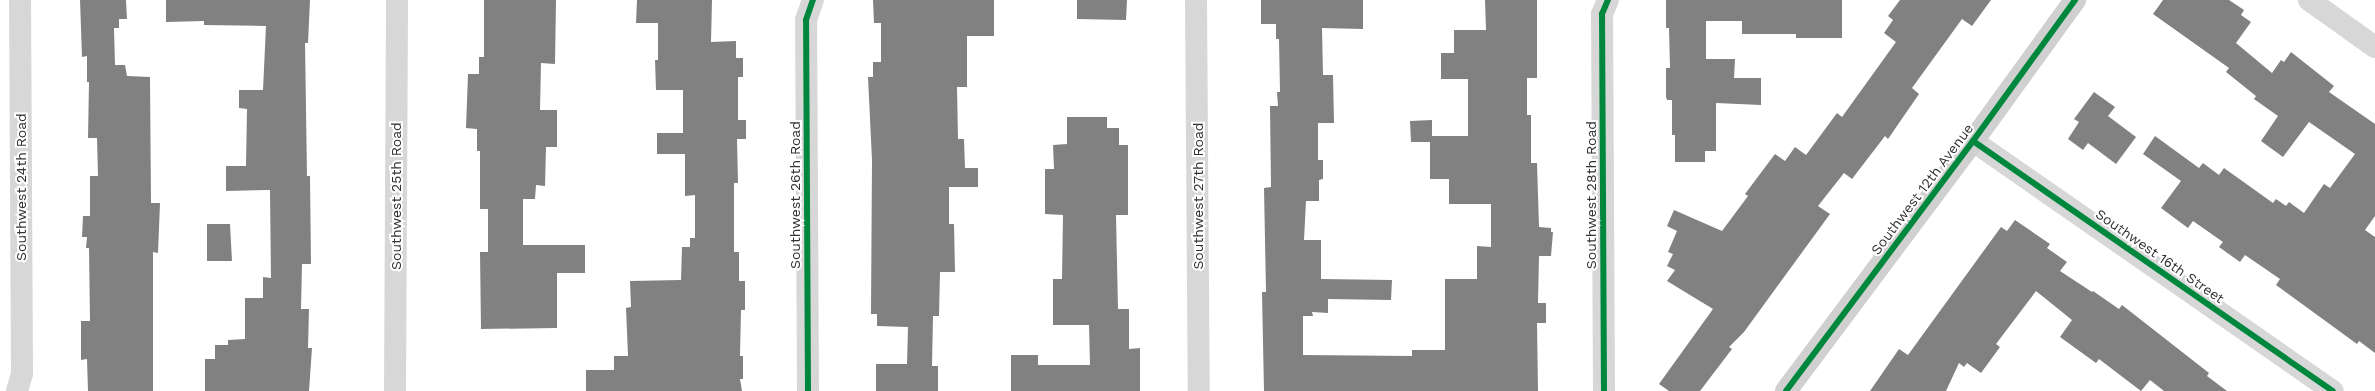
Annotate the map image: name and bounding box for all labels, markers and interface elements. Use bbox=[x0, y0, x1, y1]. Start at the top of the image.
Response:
street label: Southwest 24th Road bbox=[13, 113, 29, 261]
street label: Southwest 12th Avenue bbox=[1867, 120, 1977, 258]
street label: Southwest 26th Road bbox=[787, 121, 803, 269]
street label: Southwest 28th Road bbox=[1583, 121, 1599, 269]
street label: Southwest 25th Road bbox=[388, 122, 404, 270]
street label: Southwest 27th Road bbox=[1190, 122, 1206, 270]
street label: Southwest 16th Street bbox=[2092, 205, 2228, 307]

